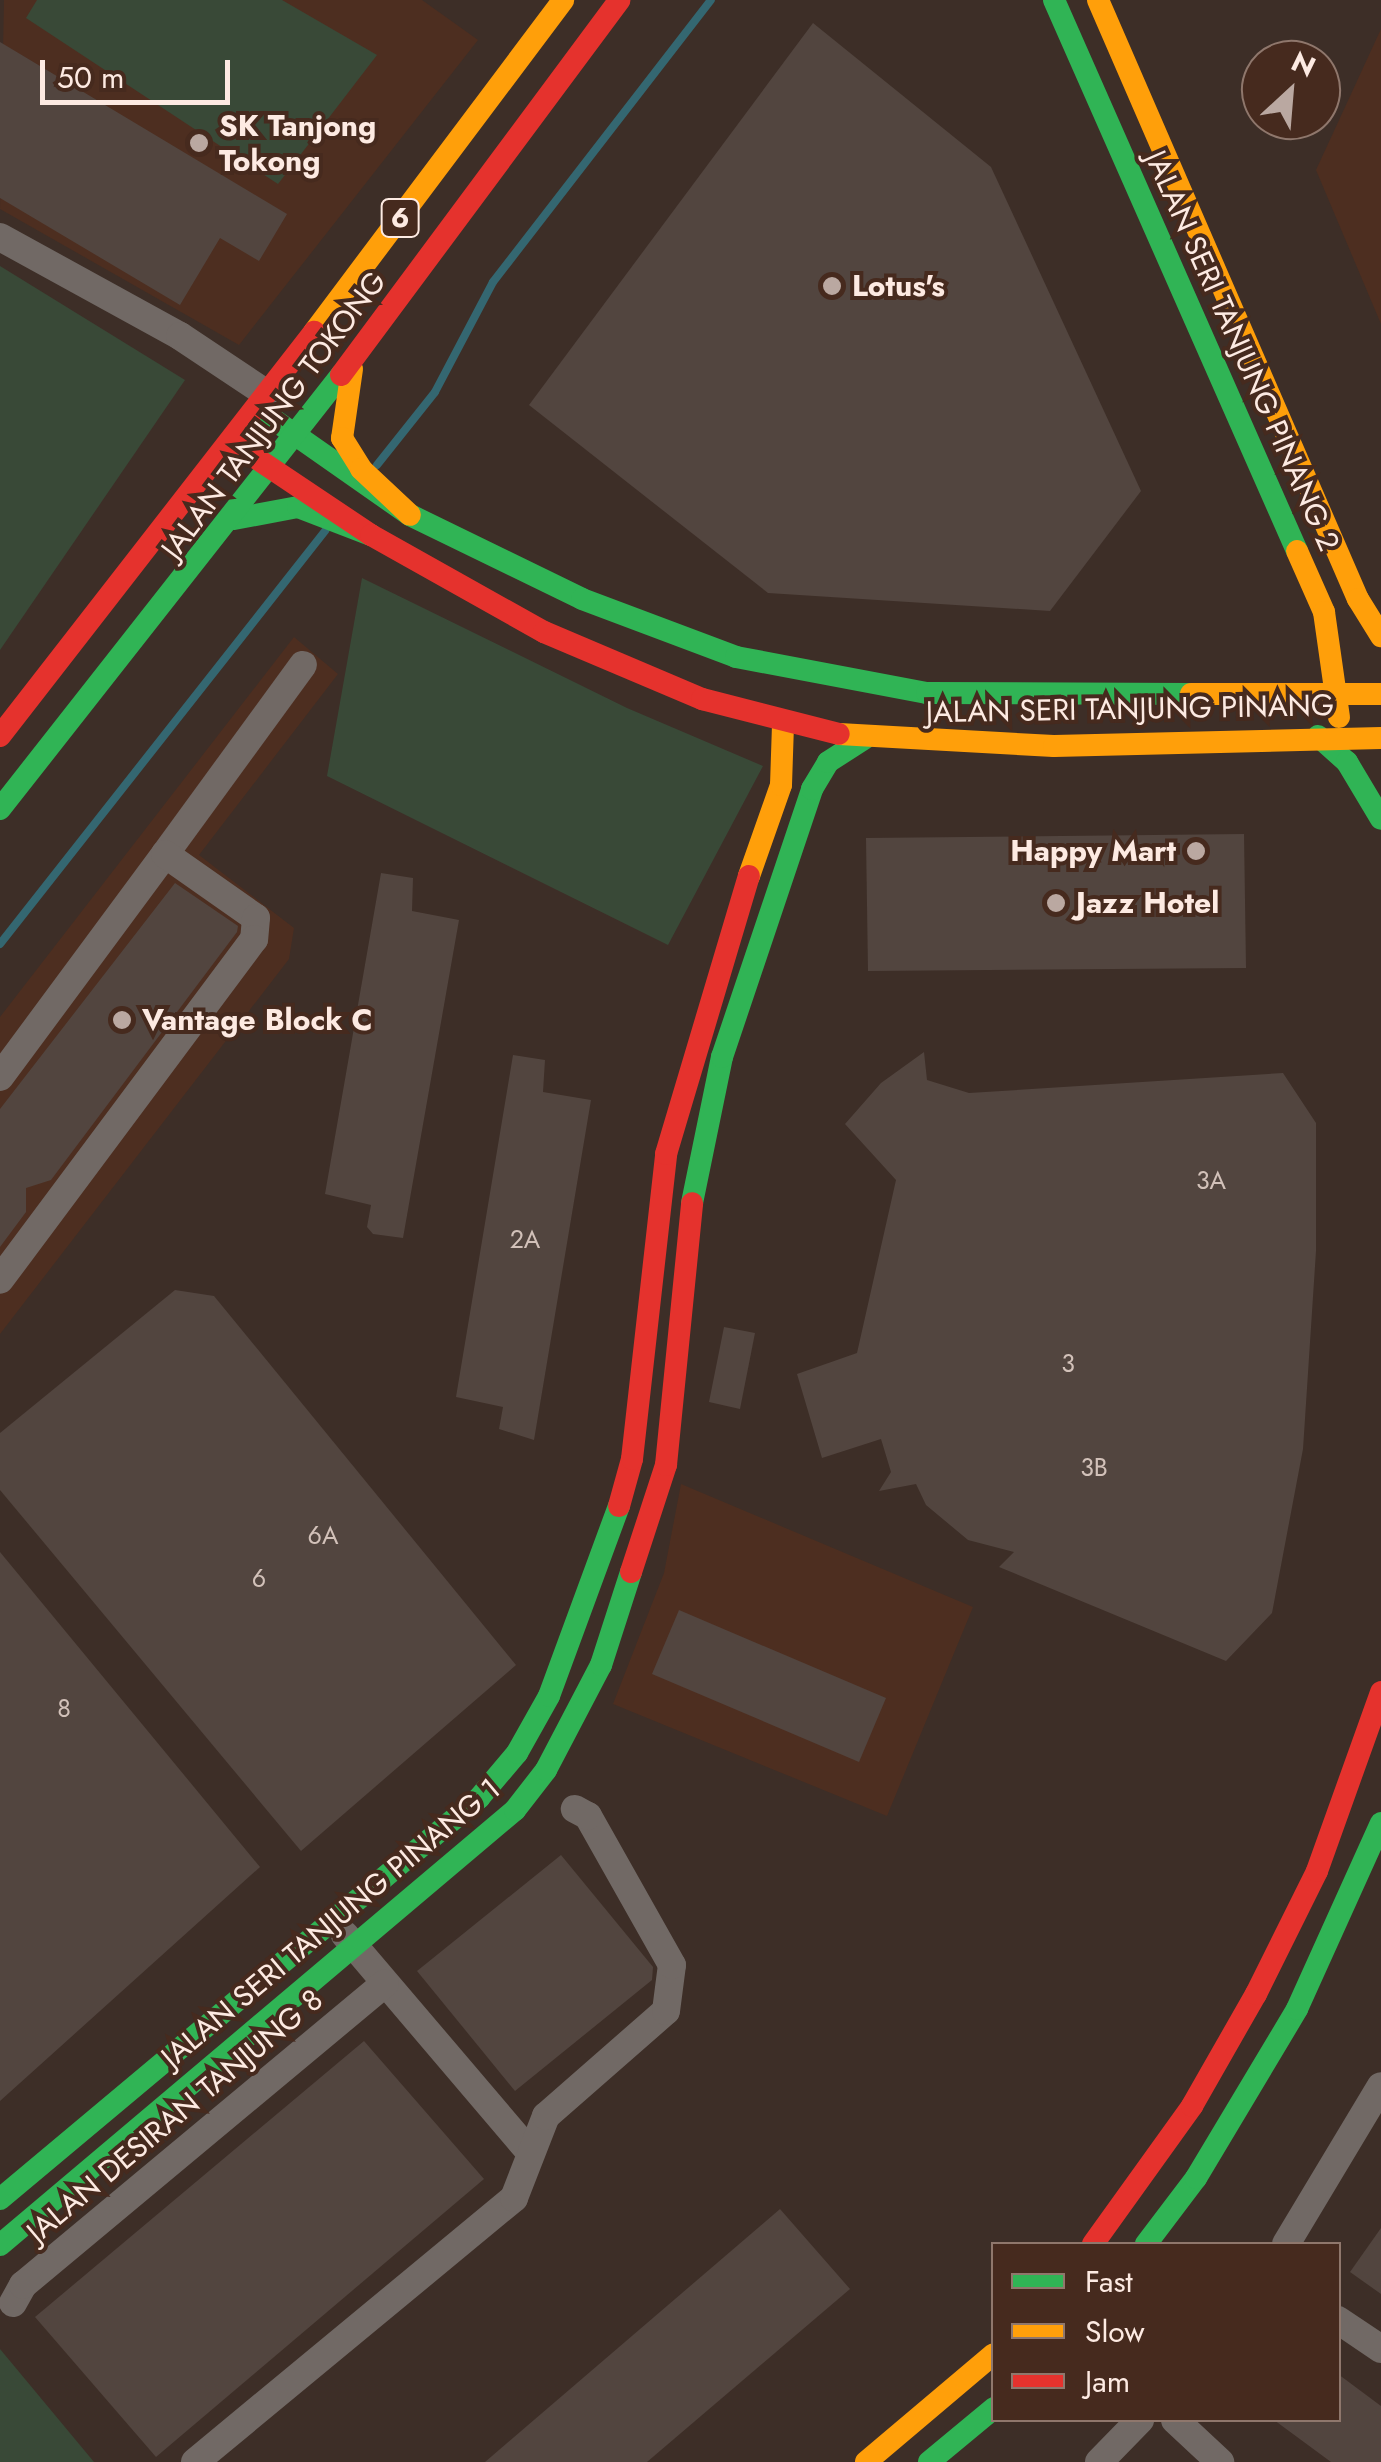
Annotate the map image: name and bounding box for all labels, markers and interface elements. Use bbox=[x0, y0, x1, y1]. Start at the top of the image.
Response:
scale bar bbox=[45, 40, 235, 102]
north arrow bbox=[1241, 40, 1341, 140]
text: N bbox=[1285, 41, 1322, 88]
text: 50 m bbox=[57, 56, 124, 99]
place label: SK Tanjong Tokong bbox=[219, 108, 376, 178]
marker: SK Tanjong Tokong bbox=[188, 132, 210, 154]
street label: JALAN SERI TANJUNG PINANG 2 bbox=[1137, 145, 1347, 557]
road number: 6 bbox=[380, 195, 420, 241]
street label: JALAN TANJUNG TOKONG bbox=[154, 264, 394, 566]
place label: Lotus's bbox=[852, 268, 945, 304]
marker: Lotus's bbox=[821, 275, 843, 297]
street label: JALAN SERI TANJUNG PINANG bbox=[926, 687, 1334, 731]
place label: Happy Mart bbox=[1010, 833, 1176, 869]
marker: Happy Mart bbox=[1185, 840, 1207, 862]
place label: Jazz Hotel bbox=[1076, 885, 1219, 921]
marker: Jazz Hotel bbox=[1045, 892, 1067, 914]
place label: Vantage Block C bbox=[142, 1002, 373, 1038]
marker: Vantage Block C bbox=[111, 1009, 133, 1031]
house number: 3A bbox=[1196, 1165, 1226, 1195]
house number: 2A bbox=[510, 1224, 540, 1254]
house number: 3 bbox=[1061, 1348, 1075, 1378]
house number: 3B bbox=[1080, 1452, 1108, 1482]
house number: 6A bbox=[308, 1520, 338, 1550]
house number: 6 bbox=[252, 1563, 266, 1593]
house number: 8 bbox=[57, 1693, 71, 1723]
street label: JALAN SERI TANJUNG PINANG 1 bbox=[154, 1771, 508, 2075]
street label: JALAN DESIRAN TANJUNG 8 bbox=[20, 1982, 330, 2250]
legend bbox=[991, 2242, 1341, 2422]
text: Fast bbox=[1085, 2260, 1133, 2303]
text: Slow bbox=[1085, 2310, 1145, 2353]
text: Jam bbox=[1085, 2360, 1130, 2403]

